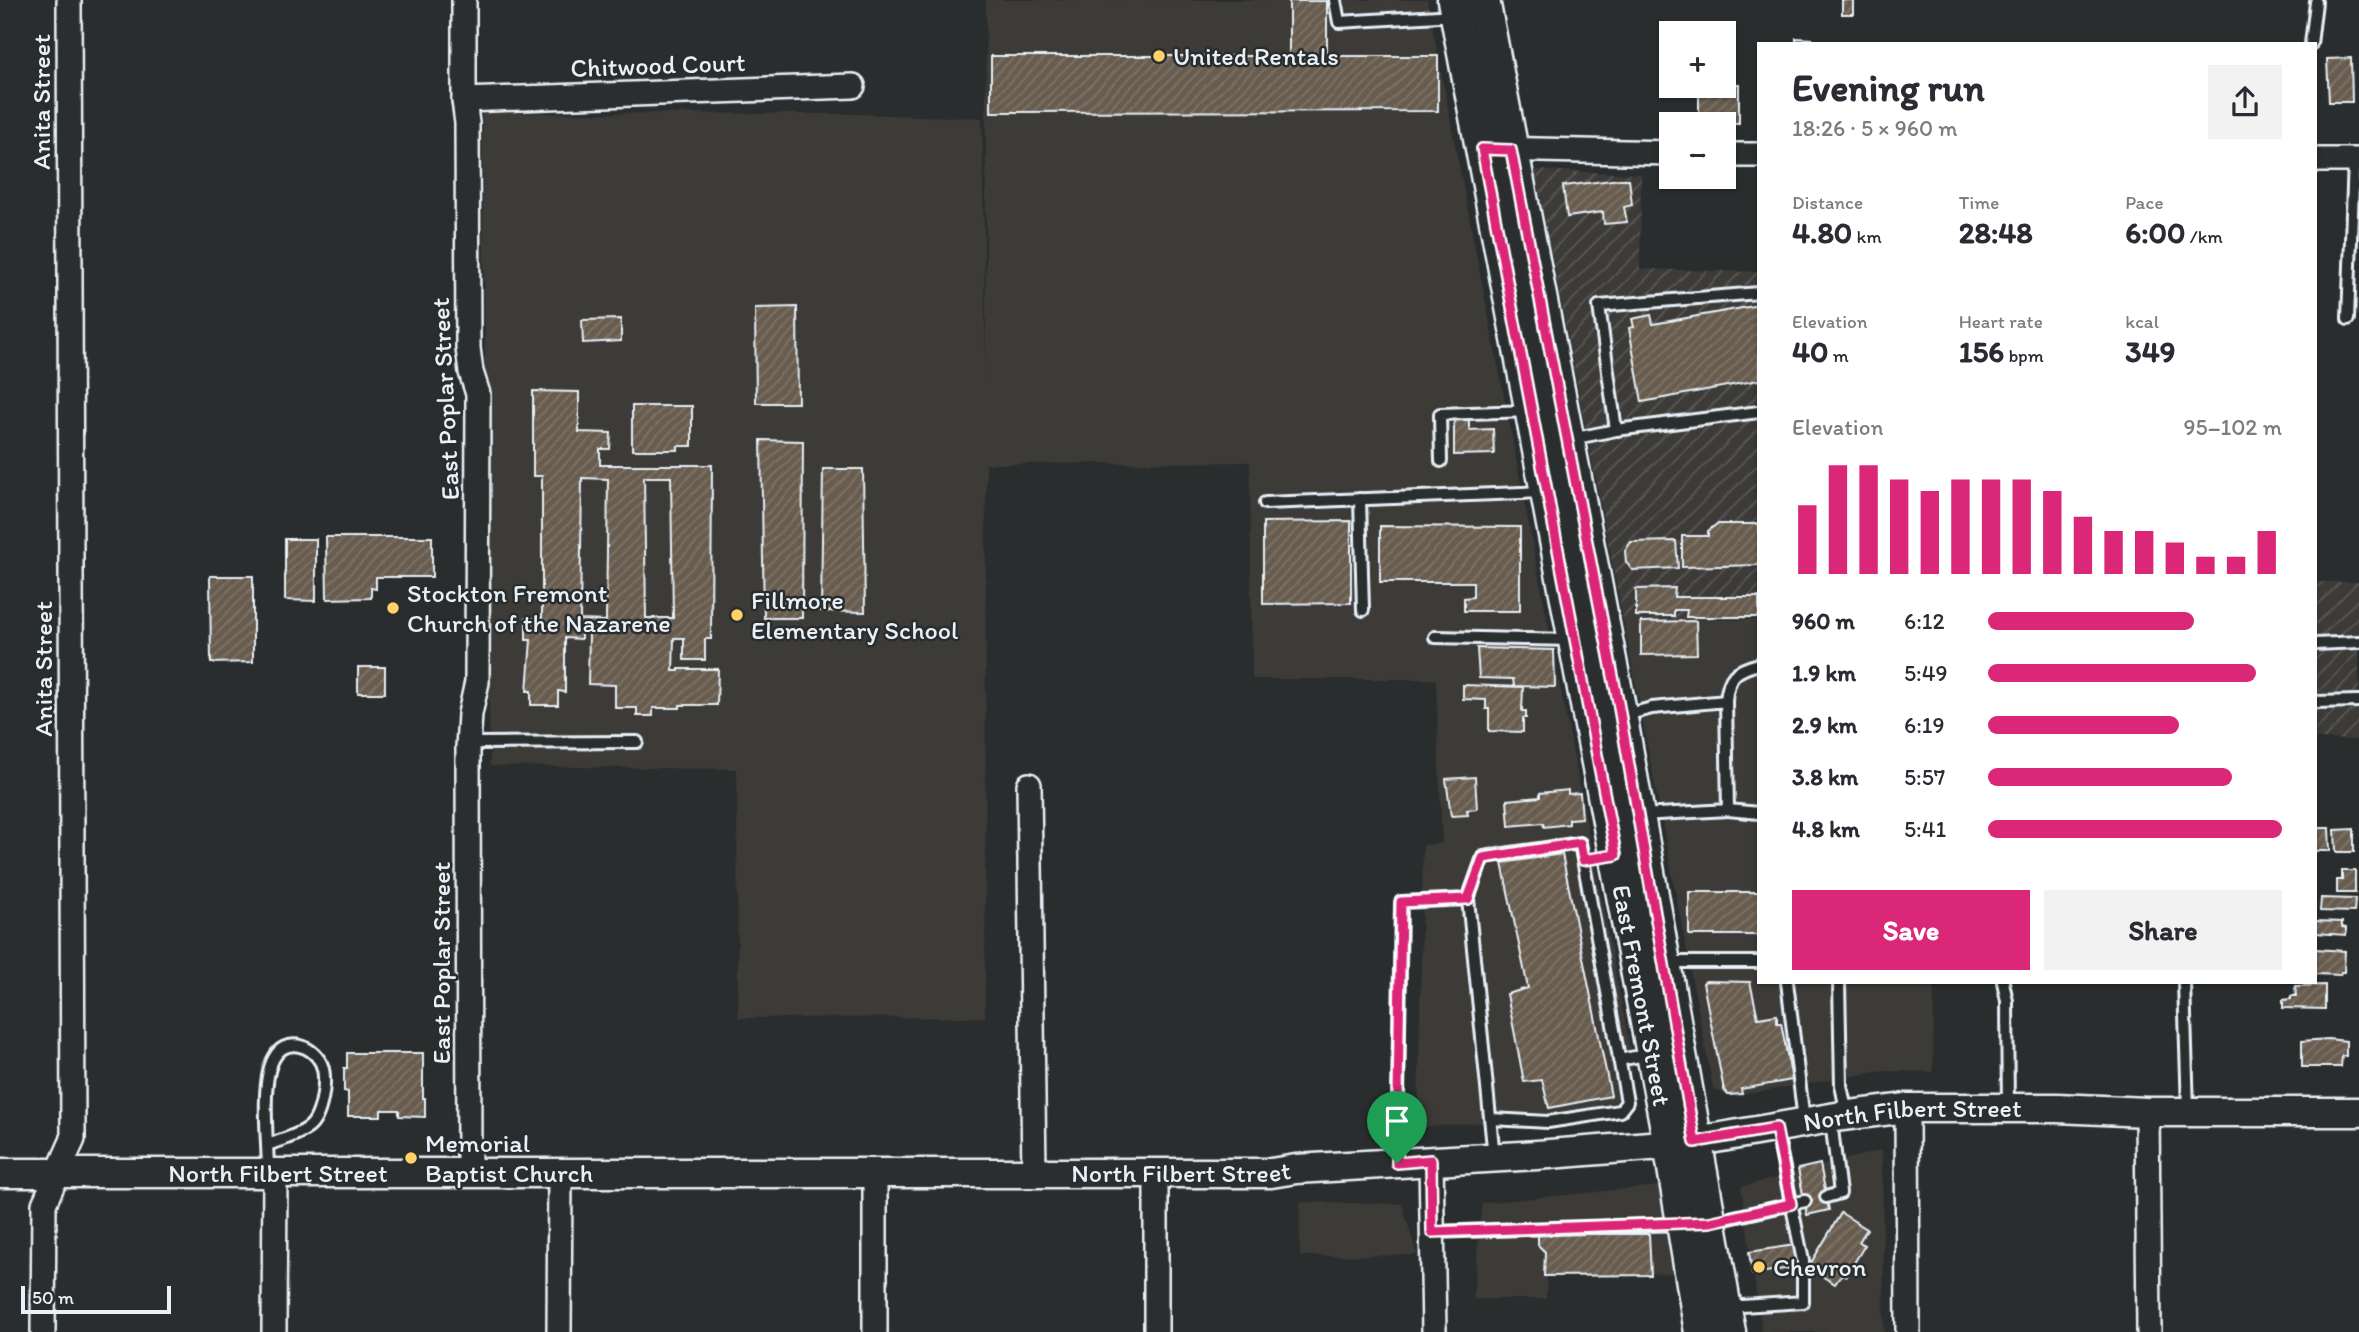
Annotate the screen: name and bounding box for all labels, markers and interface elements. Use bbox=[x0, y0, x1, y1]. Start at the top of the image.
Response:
map controls bbox=[1659, 21, 1736, 189]
button: + bbox=[1659, 21, 1736, 98]
street label: Anita Street bbox=[25, 34, 57, 170]
place label: United Rentals bbox=[1173, 40, 1339, 72]
street label: Chitwood Court bbox=[570, 46, 746, 84]
marker: United Rentals bbox=[1151, 48, 1167, 64]
text: Evening run bbox=[1792, 65, 1985, 111]
button: share bbox=[2208, 65, 2282, 139]
button: − bbox=[1659, 112, 1736, 189]
text: 18:26 · 5 × 960 m bbox=[1792, 114, 1958, 142]
text: Distance bbox=[1792, 191, 1863, 214]
text: Time bbox=[1959, 191, 1999, 214]
text: Pace bbox=[2125, 191, 2163, 214]
text: 4.80 bbox=[1792, 214, 1852, 251]
text: 28:48 bbox=[1959, 214, 2033, 251]
text: 6:00 bbox=[2125, 214, 2186, 251]
text: km bbox=[1852, 225, 1882, 248]
text: /km bbox=[2186, 225, 2223, 248]
street label: East Poplar Street bbox=[424, 297, 466, 501]
text: Elevation bbox=[1792, 310, 1868, 333]
text: Heart rate bbox=[1959, 310, 2043, 333]
text: kcal bbox=[2125, 310, 2159, 333]
text: 40 bbox=[1792, 333, 1829, 370]
text: 156 bbox=[1959, 333, 2004, 370]
text: 349 bbox=[2125, 333, 2175, 370]
text: m bbox=[1829, 344, 1849, 367]
text: bpm bbox=[2004, 344, 2044, 367]
text: Elevation bbox=[1792, 413, 1883, 441]
text: 95–102 m bbox=[2184, 413, 2282, 441]
place label: Stockton Fremont Church of the Nazarene bbox=[407, 577, 671, 639]
place label: Fillmore Elementary School bbox=[751, 584, 958, 646]
marker: Stockton Fremont Church of the Nazarene bbox=[385, 600, 401, 616]
street label: Anita Street bbox=[27, 601, 59, 737]
marker: Fillmore Elementary School bbox=[729, 607, 745, 623]
text: 960 m bbox=[1792, 607, 1855, 635]
text: 6:12 bbox=[1904, 607, 1945, 635]
text: 1.9 km bbox=[1792, 659, 1856, 687]
text: 5:49 bbox=[1904, 659, 1948, 687]
text: 2.9 km bbox=[1792, 711, 1857, 739]
text: 6:19 bbox=[1904, 711, 1945, 739]
text: 3.8 km bbox=[1792, 763, 1858, 791]
text: 5:57 bbox=[1904, 763, 1945, 791]
text: 4.8 km bbox=[1792, 815, 1860, 843]
text: 5:41 bbox=[1904, 815, 1946, 843]
street label: East Poplar Street bbox=[425, 861, 457, 1064]
street label: East Fremont Street bbox=[1605, 882, 1679, 1109]
button: Save bbox=[1792, 890, 2030, 970]
button: Share bbox=[2044, 890, 2282, 970]
pin bbox=[1367, 1091, 1427, 1163]
street label: North Filbert Street bbox=[1801, 1092, 2022, 1138]
icon: arrive bbox=[1378, 1102, 1416, 1140]
place label: Memorial Baptist Church bbox=[425, 1127, 593, 1189]
marker: Memorial Baptist Church bbox=[403, 1150, 419, 1166]
street label: North Filbert Street bbox=[1071, 1154, 1293, 1189]
street label: North Filbert Street bbox=[168, 1157, 388, 1189]
place label: Chevron bbox=[1773, 1251, 1867, 1283]
marker: Chevron bbox=[1751, 1259, 1767, 1275]
scale bar bbox=[21, 1283, 172, 1315]
text: 50 m bbox=[32, 1286, 74, 1309]

